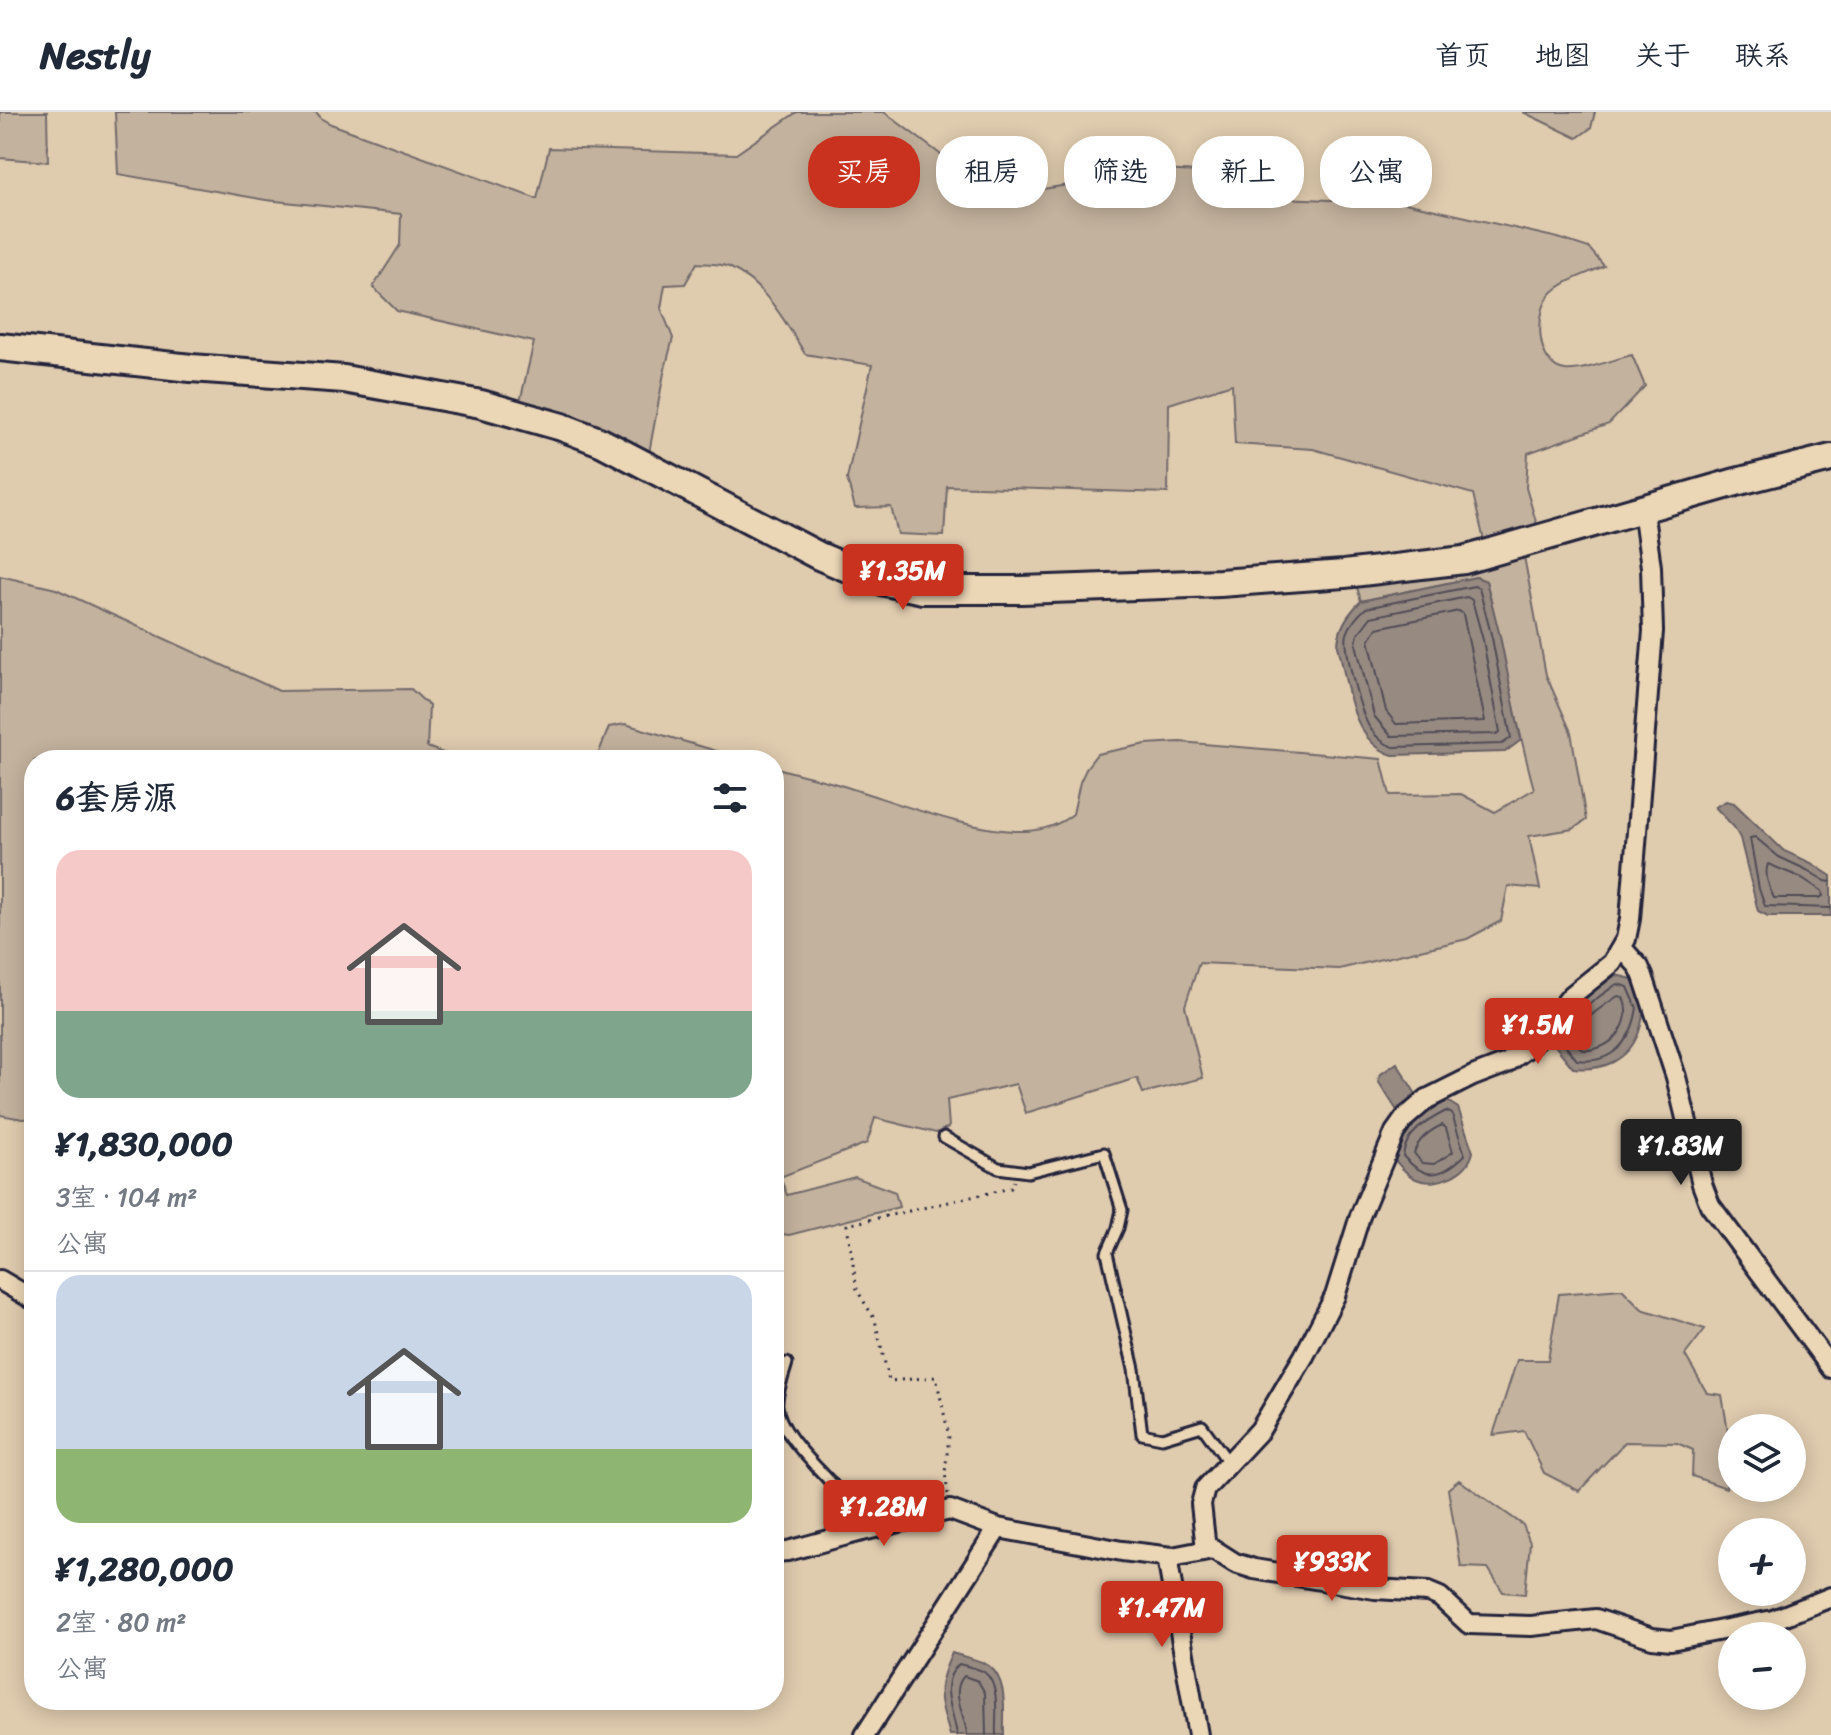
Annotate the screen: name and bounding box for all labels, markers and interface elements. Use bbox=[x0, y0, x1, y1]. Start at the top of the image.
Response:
text: Nestly bbox=[40, 22, 151, 89]
text: 首页 bbox=[1435, 31, 1491, 80]
text: 地图 bbox=[1535, 31, 1591, 80]
text: 关于 bbox=[1635, 31, 1691, 80]
text: 联系 bbox=[1735, 31, 1791, 80]
chip: 买房 bbox=[808, 136, 920, 208]
chip: 租房 bbox=[936, 136, 1048, 208]
chip: 筛选 bbox=[1064, 136, 1176, 208]
chip: 新上 bbox=[1192, 136, 1304, 208]
chip: 公寓 bbox=[1320, 136, 1432, 208]
pin: ¥1.35M bbox=[838, 544, 968, 612]
text: ¥1.35M bbox=[861, 547, 945, 593]
text: 6套房源 bbox=[56, 768, 177, 828]
icon: filters bbox=[708, 776, 752, 820]
icon: home bbox=[332, 902, 476, 1046]
pin: ¥1.5M bbox=[1482, 998, 1594, 1066]
text: ¥1.5M bbox=[1503, 1001, 1573, 1047]
text: ¥1,830,000 bbox=[56, 1114, 233, 1174]
pin: ¥1.83M bbox=[1616, 1119, 1746, 1187]
text: ¥1.83M bbox=[1639, 1122, 1723, 1168]
text: 3室 · 104 m² bbox=[56, 1174, 198, 1220]
text: 公寓 bbox=[56, 1220, 108, 1266]
icon: home bbox=[332, 1327, 476, 1471]
map controls bbox=[1718, 1414, 1806, 1710]
button: layers bbox=[1718, 1414, 1806, 1502]
pin: ¥1.28M bbox=[819, 1480, 949, 1548]
text: ¥1.28M bbox=[841, 1483, 927, 1529]
button: + bbox=[1718, 1518, 1806, 1606]
pin: ¥933K bbox=[1276, 1535, 1388, 1603]
text: ¥933K bbox=[1295, 1538, 1369, 1584]
text: ¥1,280,000 bbox=[56, 1539, 234, 1599]
pin: ¥1.47M bbox=[1097, 1581, 1227, 1649]
text: ¥1.47M bbox=[1119, 1584, 1205, 1630]
text: 2室 · 80 m² bbox=[56, 1599, 187, 1645]
button: − bbox=[1718, 1622, 1806, 1710]
text: 公寓 bbox=[56, 1645, 108, 1691]

